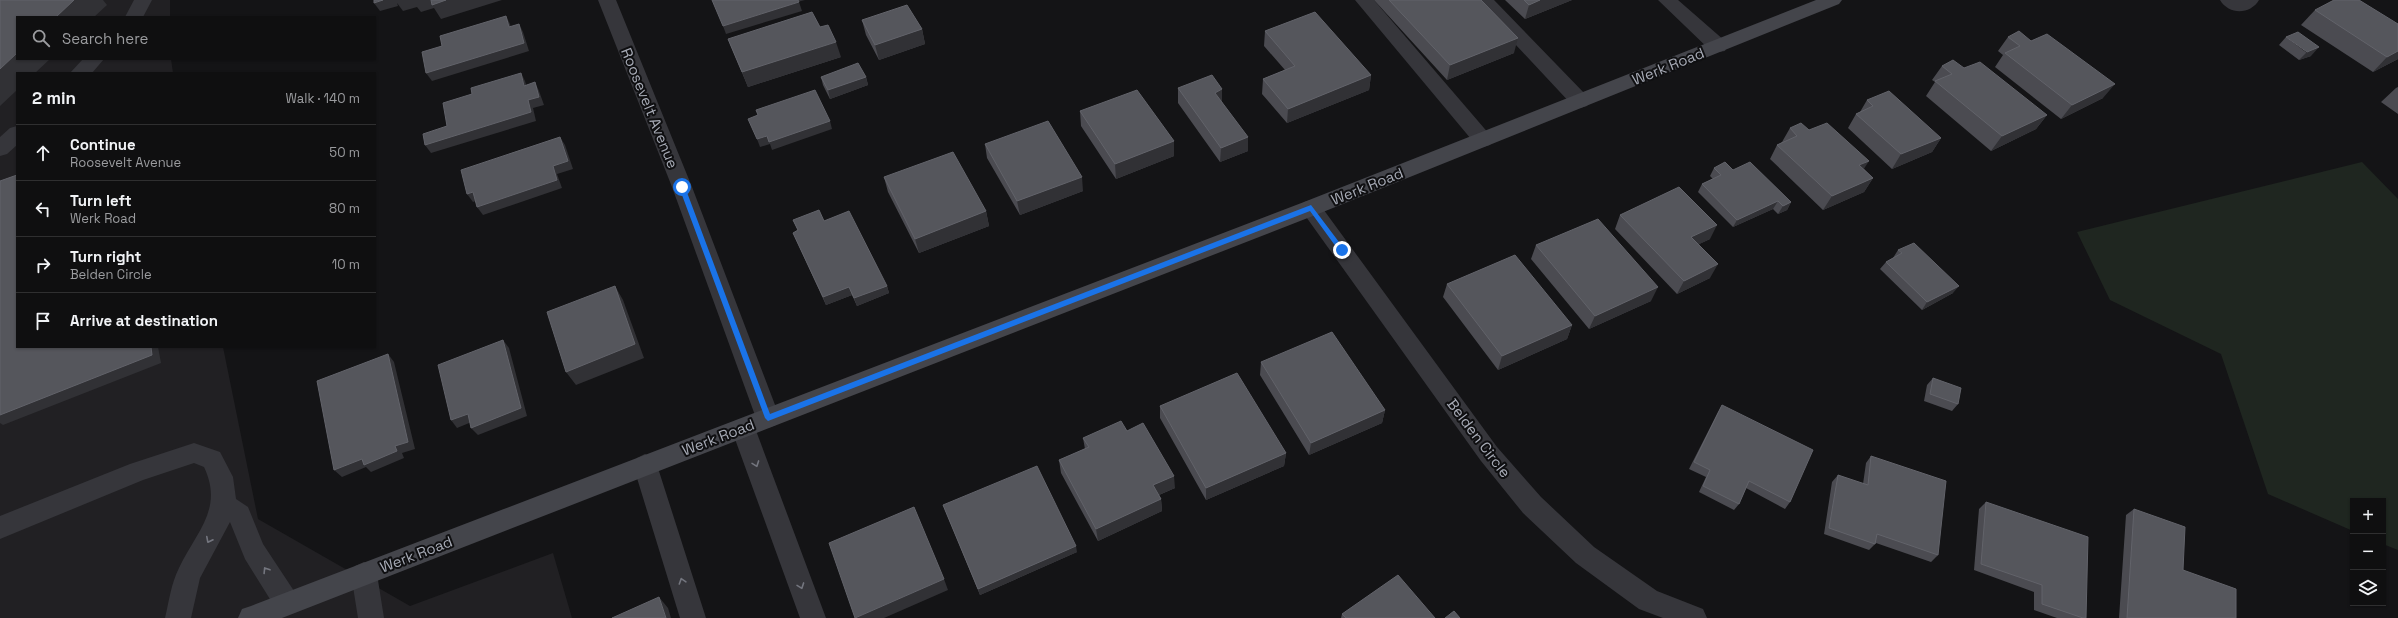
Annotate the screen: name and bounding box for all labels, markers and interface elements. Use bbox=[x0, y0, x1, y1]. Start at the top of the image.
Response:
search box bbox=[16, 16, 376, 60]
icon: search bbox=[30, 27, 52, 49]
text: Search here bbox=[62, 29, 148, 48]
street label: Werk Road bbox=[1629, 43, 1707, 89]
street label: Roosevelt Avenue bbox=[617, 45, 683, 171]
text: 2 min bbox=[32, 87, 76, 109]
text: Walk · 140 m bbox=[286, 90, 360, 107]
text: Continue bbox=[70, 135, 136, 154]
icon: ahead bbox=[32, 142, 54, 164]
text: 50 m bbox=[329, 144, 360, 161]
text: Roosevelt Avenue bbox=[70, 154, 181, 171]
street label: Werk Road bbox=[1328, 163, 1406, 209]
route start bbox=[673, 178, 691, 196]
text: Turn left bbox=[70, 191, 132, 210]
icon: left bbox=[32, 198, 54, 220]
text: 80 m bbox=[329, 200, 360, 217]
text: Werk Road bbox=[70, 210, 136, 227]
route end bbox=[1333, 241, 1351, 259]
text: Turn right bbox=[70, 247, 141, 266]
icon: right bbox=[32, 254, 54, 276]
text: 10 m bbox=[332, 256, 360, 273]
text: Belden Circle bbox=[70, 266, 152, 283]
icon: arrive bbox=[32, 310, 54, 332]
text: Arrive at destination bbox=[70, 311, 218, 330]
street label: Belden Circle bbox=[1443, 395, 1515, 481]
street label: Werk Road bbox=[679, 414, 757, 460]
one-way arrow bbox=[752, 461, 760, 468]
map controls bbox=[2350, 498, 2386, 606]
button: + bbox=[2350, 498, 2386, 534]
street label: Werk Road bbox=[377, 531, 455, 577]
button: − bbox=[2350, 534, 2386, 570]
one-way arrow bbox=[206, 536, 214, 543]
one-way arrow bbox=[263, 567, 271, 574]
button: layers bbox=[2350, 570, 2386, 606]
one-way arrow bbox=[678, 577, 686, 584]
one-way arrow bbox=[797, 583, 805, 590]

